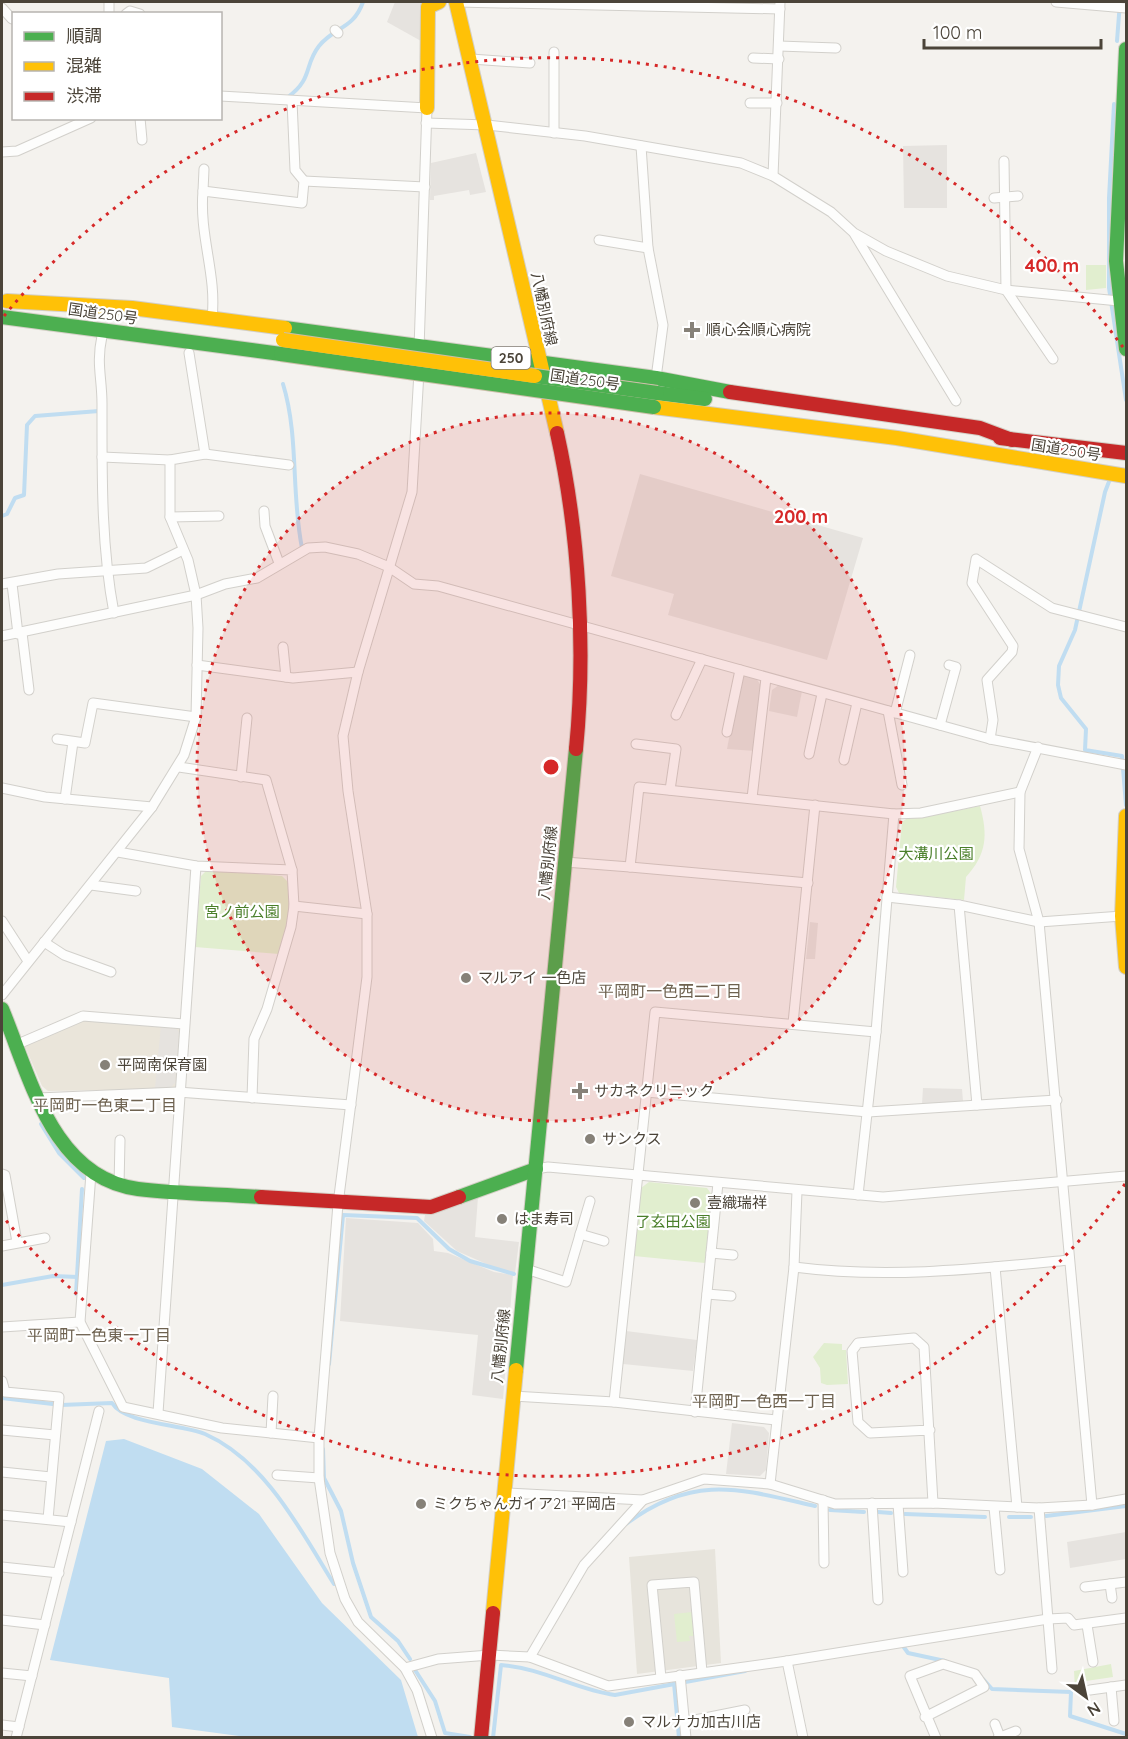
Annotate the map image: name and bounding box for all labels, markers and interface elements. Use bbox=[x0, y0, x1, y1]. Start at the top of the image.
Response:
legend bbox=[12, 12, 222, 120]
scale bar bbox=[924, 12, 1101, 50]
text: 100 m bbox=[933, 21, 982, 44]
text: 順調 bbox=[66, 24, 102, 47]
text: 混雑 bbox=[66, 54, 102, 77]
text: 渋滞 bbox=[66, 84, 102, 107]
text: 400 m bbox=[1025, 254, 1079, 277]
street label: 八幡別府線 bbox=[527, 270, 562, 348]
street label: 国道250号 bbox=[67, 299, 139, 328]
place label: 順心会順心病院 bbox=[706, 320, 811, 339]
marker: 順心会順心病院 bbox=[683, 321, 701, 339]
road number: 250 bbox=[492, 347, 530, 369]
street label: 国道250号 bbox=[549, 365, 621, 394]
street label: 国道250号 bbox=[1030, 435, 1102, 464]
text: 200 m bbox=[774, 505, 828, 528]
centre of rings bbox=[541, 757, 561, 777]
street label: 八幡別府線 bbox=[534, 825, 561, 901]
park label: 大溝川公園 bbox=[898, 844, 974, 863]
park label: 宮ノ前公園 bbox=[204, 902, 280, 921]
place label: マルアイ 一色店 bbox=[478, 968, 586, 987]
marker: マルアイ 一色店 bbox=[459, 971, 473, 985]
district label: 平岡町一色西二丁目 bbox=[598, 981, 742, 1001]
place label: 平岡南保育園 bbox=[117, 1055, 207, 1074]
marker: 平岡南保育園 bbox=[98, 1058, 112, 1072]
place label: サカネクリニック bbox=[594, 1081, 714, 1100]
marker: サカネクリニック bbox=[571, 1082, 589, 1100]
district label: 平岡町一色東二丁目 bbox=[33, 1095, 177, 1115]
place label: サンクス bbox=[602, 1129, 662, 1148]
marker: サンクス bbox=[583, 1132, 597, 1146]
place label: 壹織瑞祥 bbox=[707, 1193, 767, 1212]
marker: 壹織瑞祥 bbox=[688, 1196, 702, 1210]
place label: はま寿司 bbox=[514, 1209, 574, 1228]
marker: はま寿司 bbox=[495, 1212, 509, 1226]
park label: 了玄田公園 bbox=[635, 1212, 711, 1231]
street label: 八幡別府線 bbox=[487, 1308, 514, 1384]
district label: 平岡町一色東一丁目 bbox=[27, 1325, 171, 1345]
district label: 平岡町一色西一丁目 bbox=[692, 1391, 836, 1411]
place label: ミクちゃんガイア21 平岡店 bbox=[433, 1494, 616, 1513]
marker: ミクちゃんガイア21 平岡店 bbox=[414, 1497, 428, 1511]
north arrow bbox=[1056, 1667, 1116, 1727]
text: N bbox=[1084, 1698, 1105, 1721]
place label: マルナカ加古川店 bbox=[641, 1712, 761, 1731]
marker: マルナカ加古川店 bbox=[622, 1715, 636, 1729]

